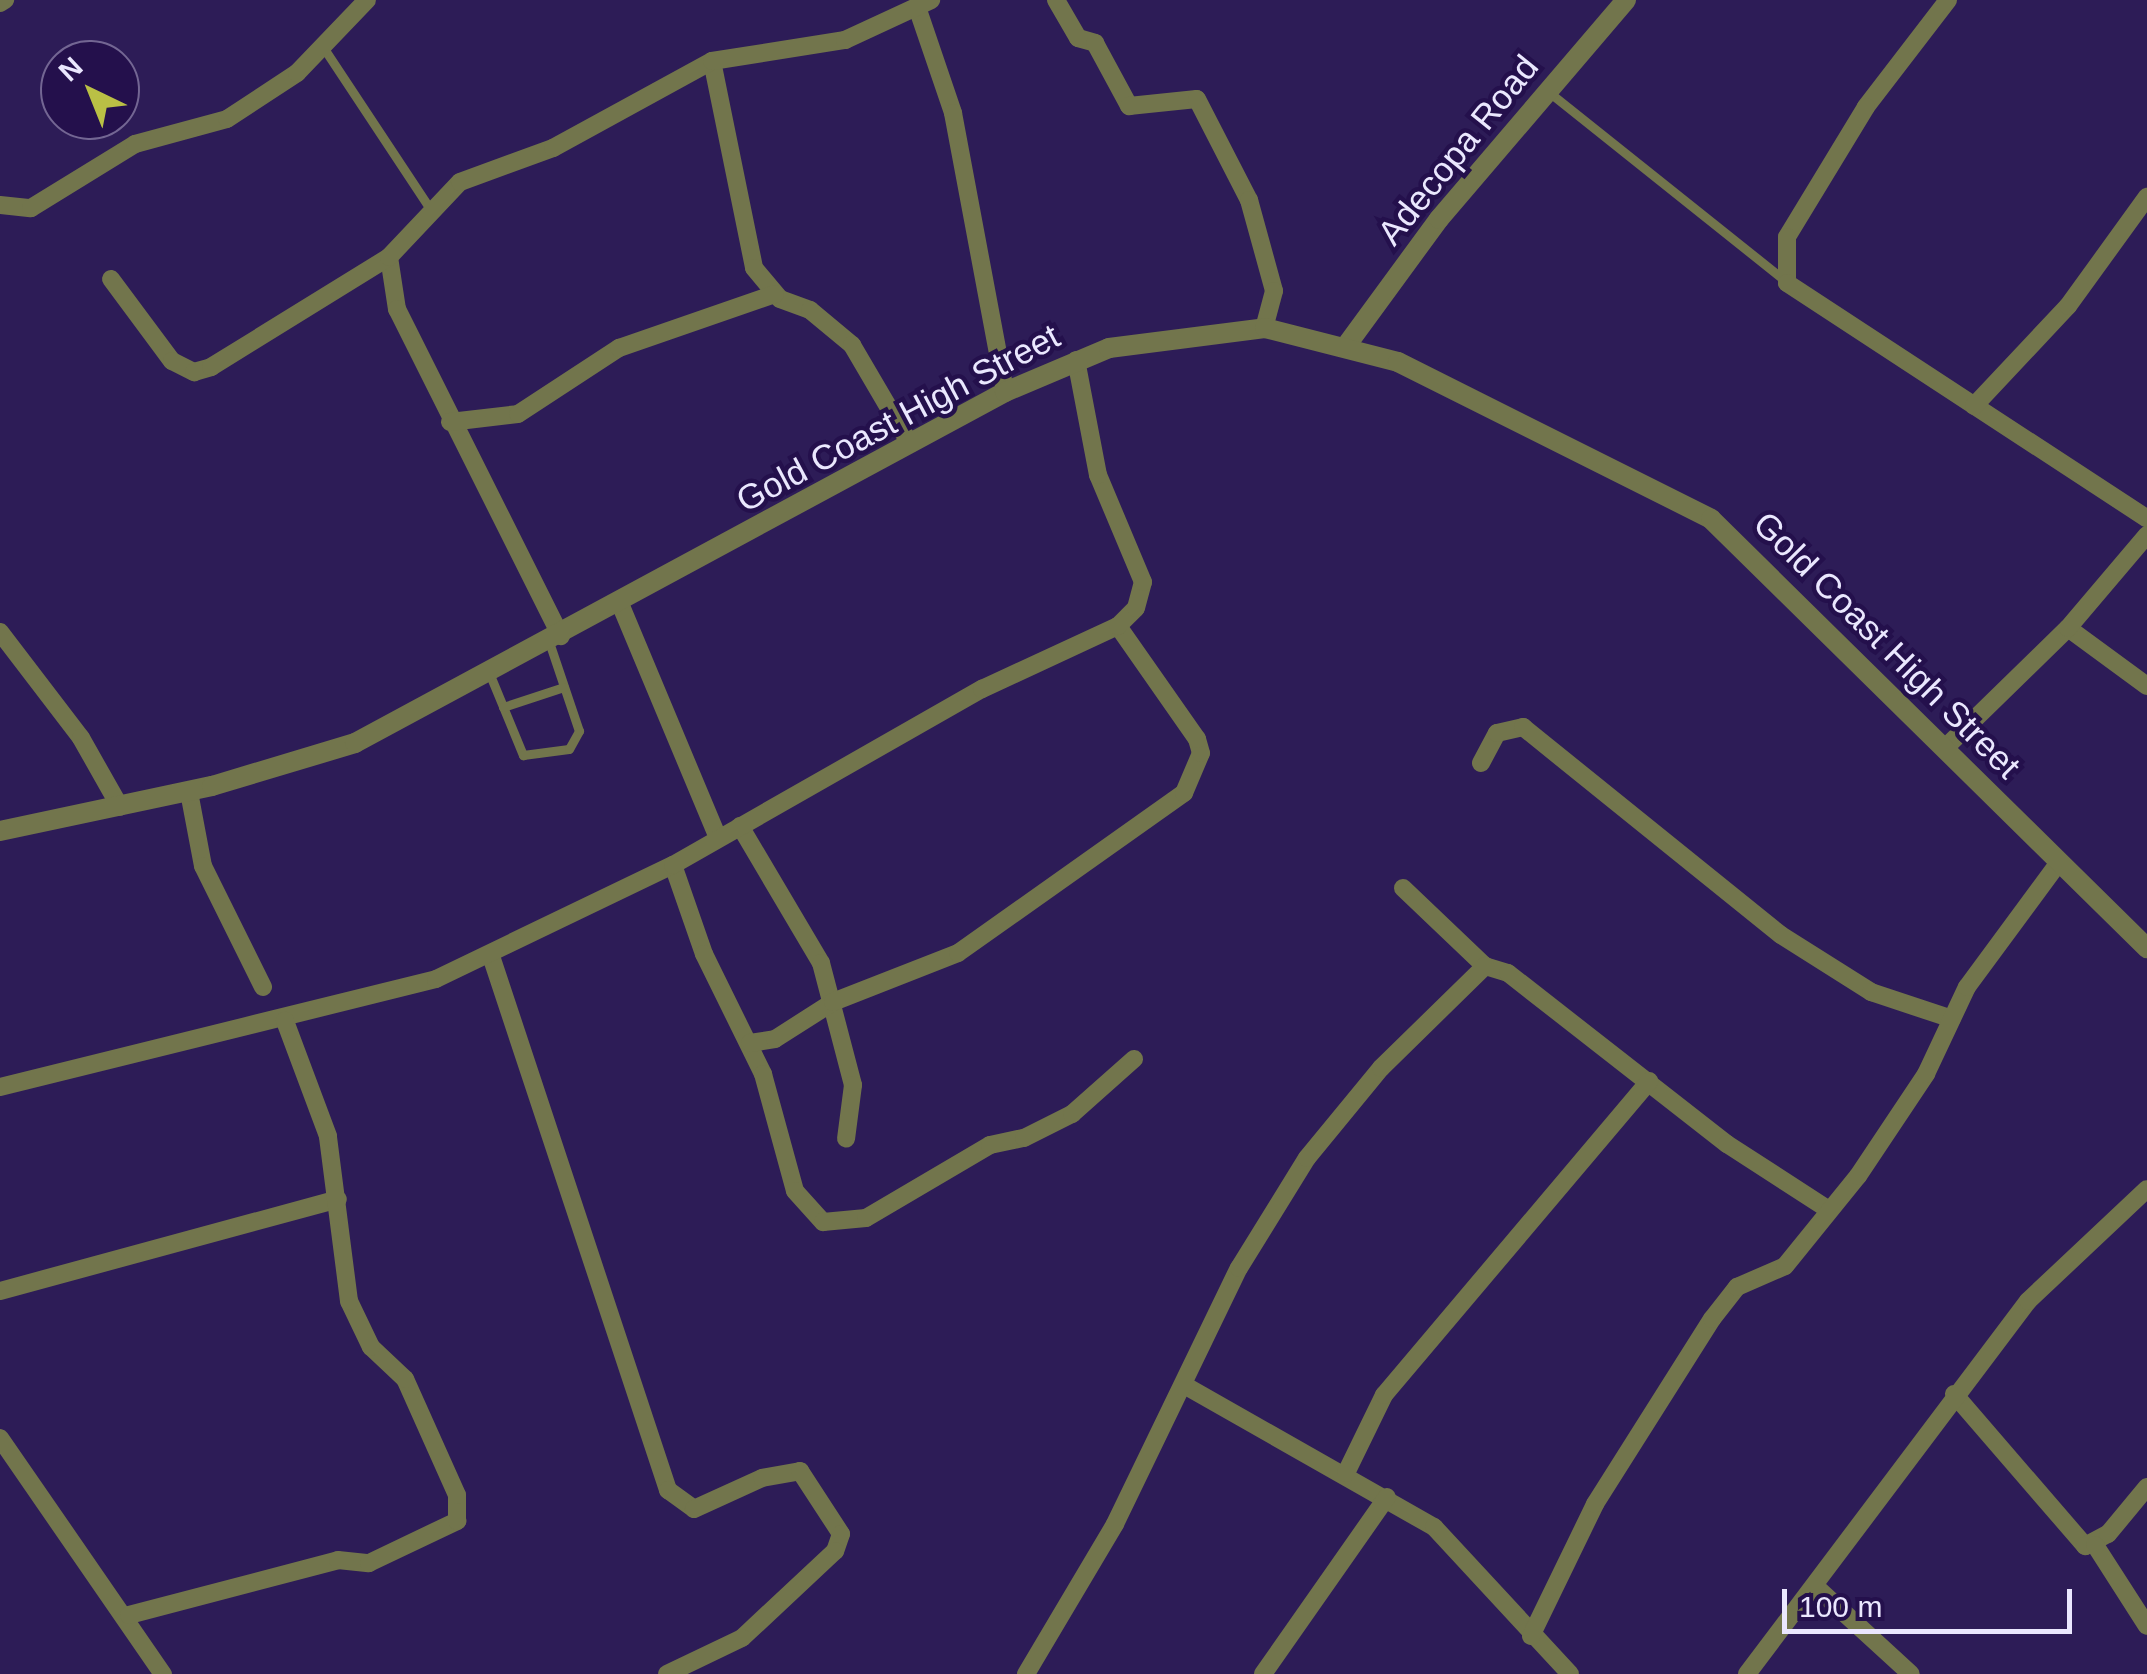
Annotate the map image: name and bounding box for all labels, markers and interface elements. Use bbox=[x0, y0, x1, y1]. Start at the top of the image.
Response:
north arrow bbox=[40, 40, 140, 140]
street label: Adecopa Road bbox=[1369, 47, 1547, 253]
text: N bbox=[53, 51, 89, 87]
street label: Gold Coast High Street bbox=[729, 315, 1067, 521]
street label: Gold Coast High Street bbox=[1745, 503, 2029, 787]
scale bar bbox=[1787, 1569, 2077, 1631]
text: 100 m bbox=[1799, 1590, 1882, 1623]

